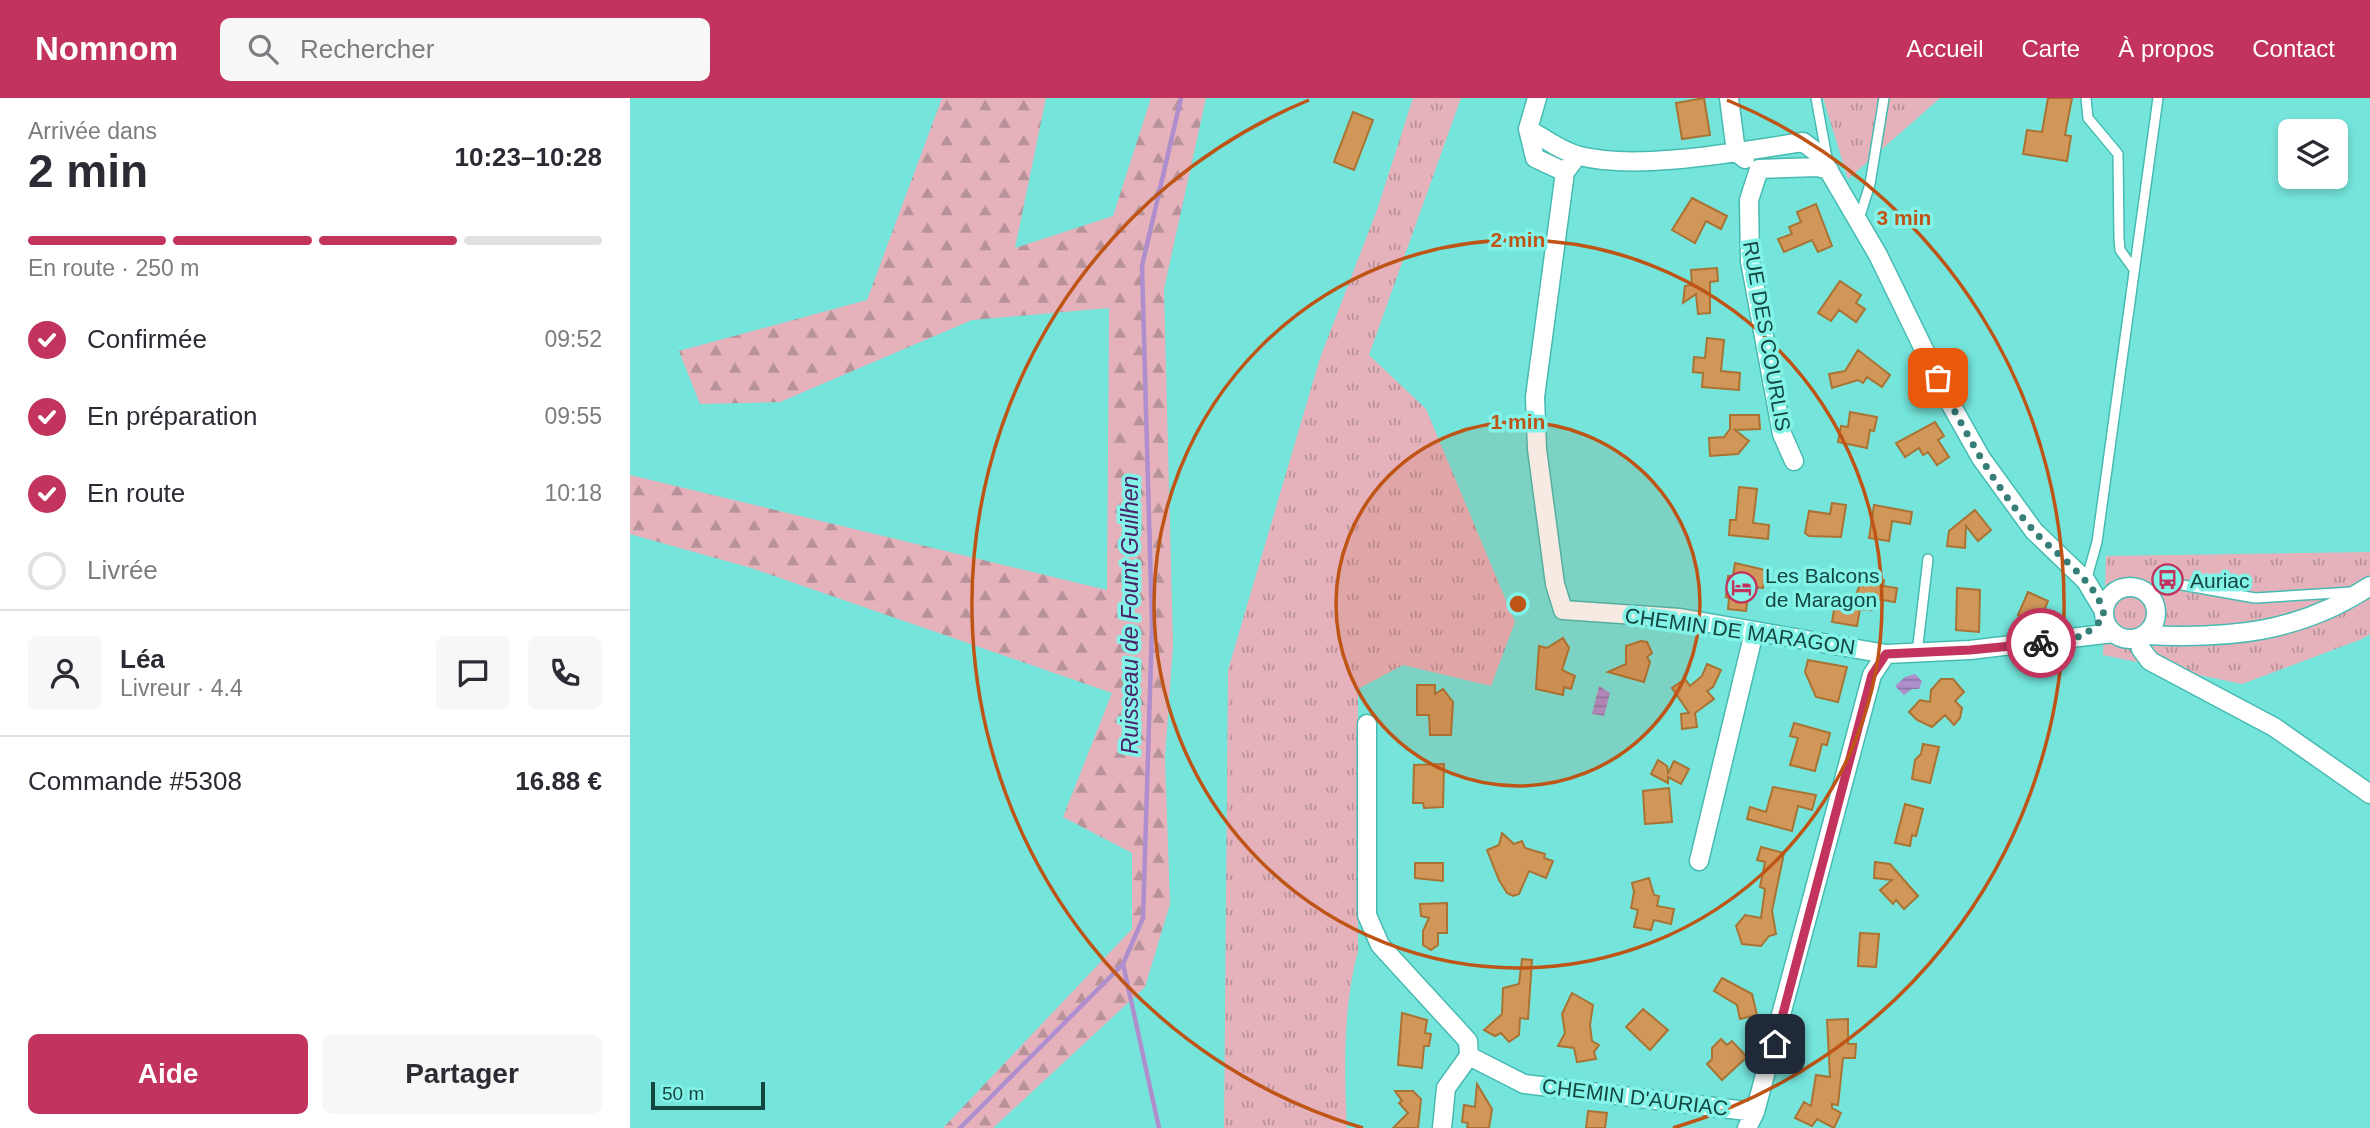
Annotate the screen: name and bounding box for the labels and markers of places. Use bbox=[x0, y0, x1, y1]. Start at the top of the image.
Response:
pin bbox=[1908, 348, 1968, 408]
bus stop icon: Auriac bbox=[2150, 563, 2184, 597]
place label: Les Balcons de Maragon bbox=[1765, 564, 1879, 611]
place label: Auriac bbox=[2190, 569, 2250, 592]
hotel icon: Les Balcons de Maragon bbox=[1725, 570, 1759, 604]
centre of rings bbox=[1506, 592, 1530, 616]
pin bbox=[1745, 1014, 1805, 1074]

